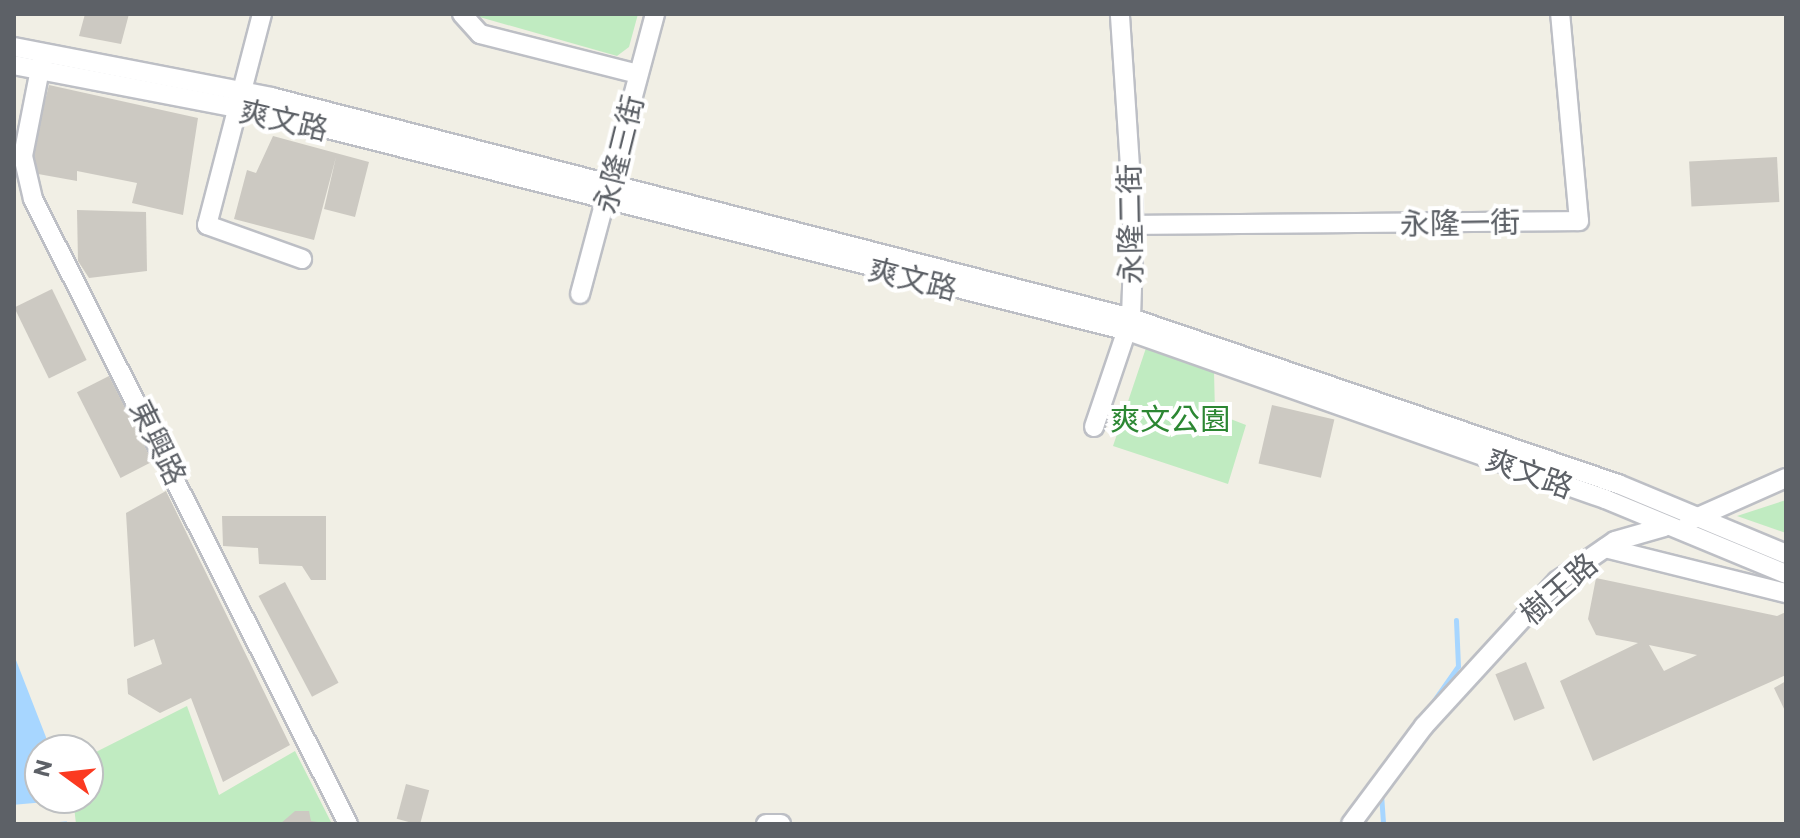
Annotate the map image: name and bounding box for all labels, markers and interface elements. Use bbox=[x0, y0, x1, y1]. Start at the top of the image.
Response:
street label: 爽文路 bbox=[236, 91, 332, 147]
street label: 永隆三街 bbox=[586, 91, 650, 217]
street label: 永隆二街 bbox=[1110, 164, 1148, 284]
street label: 永隆一街 bbox=[1400, 203, 1520, 241]
street label: 爽文路 bbox=[865, 250, 961, 306]
street label: 東興路 bbox=[123, 394, 195, 490]
park label: 爽文公園 bbox=[1110, 400, 1230, 436]
street label: 爽文路 bbox=[1482, 440, 1578, 504]
street label: 樹王路 bbox=[1512, 545, 1604, 631]
north arrow bbox=[24, 734, 104, 814]
text: N bbox=[27, 757, 57, 780]

